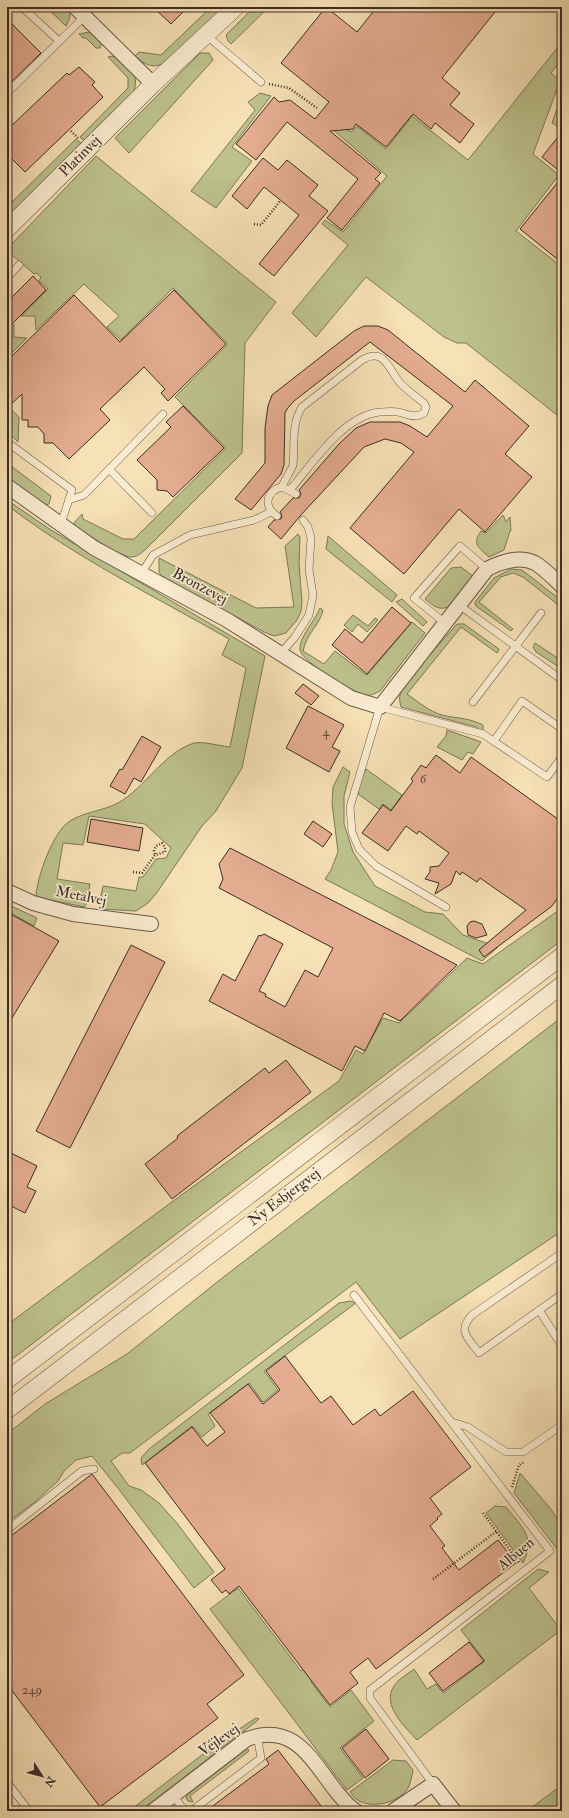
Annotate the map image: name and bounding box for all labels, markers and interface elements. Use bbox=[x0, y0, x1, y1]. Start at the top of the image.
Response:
street label: Platinvej bbox=[55, 131, 105, 181]
street label: Bronzevej bbox=[169, 564, 231, 608]
house number: 4 bbox=[322, 724, 330, 740]
house number: 6 bbox=[420, 771, 428, 787]
street label: Metalvej bbox=[54, 882, 108, 910]
street label: Ny Esbjergvej bbox=[244, 1164, 324, 1230]
street label: Albuen bbox=[493, 1533, 539, 1576]
house number: 249 bbox=[22, 1682, 42, 1698]
street label: Vejlevej bbox=[195, 1719, 243, 1761]
north arrow bbox=[22, 1756, 62, 1796]
text: N bbox=[41, 1773, 58, 1790]

